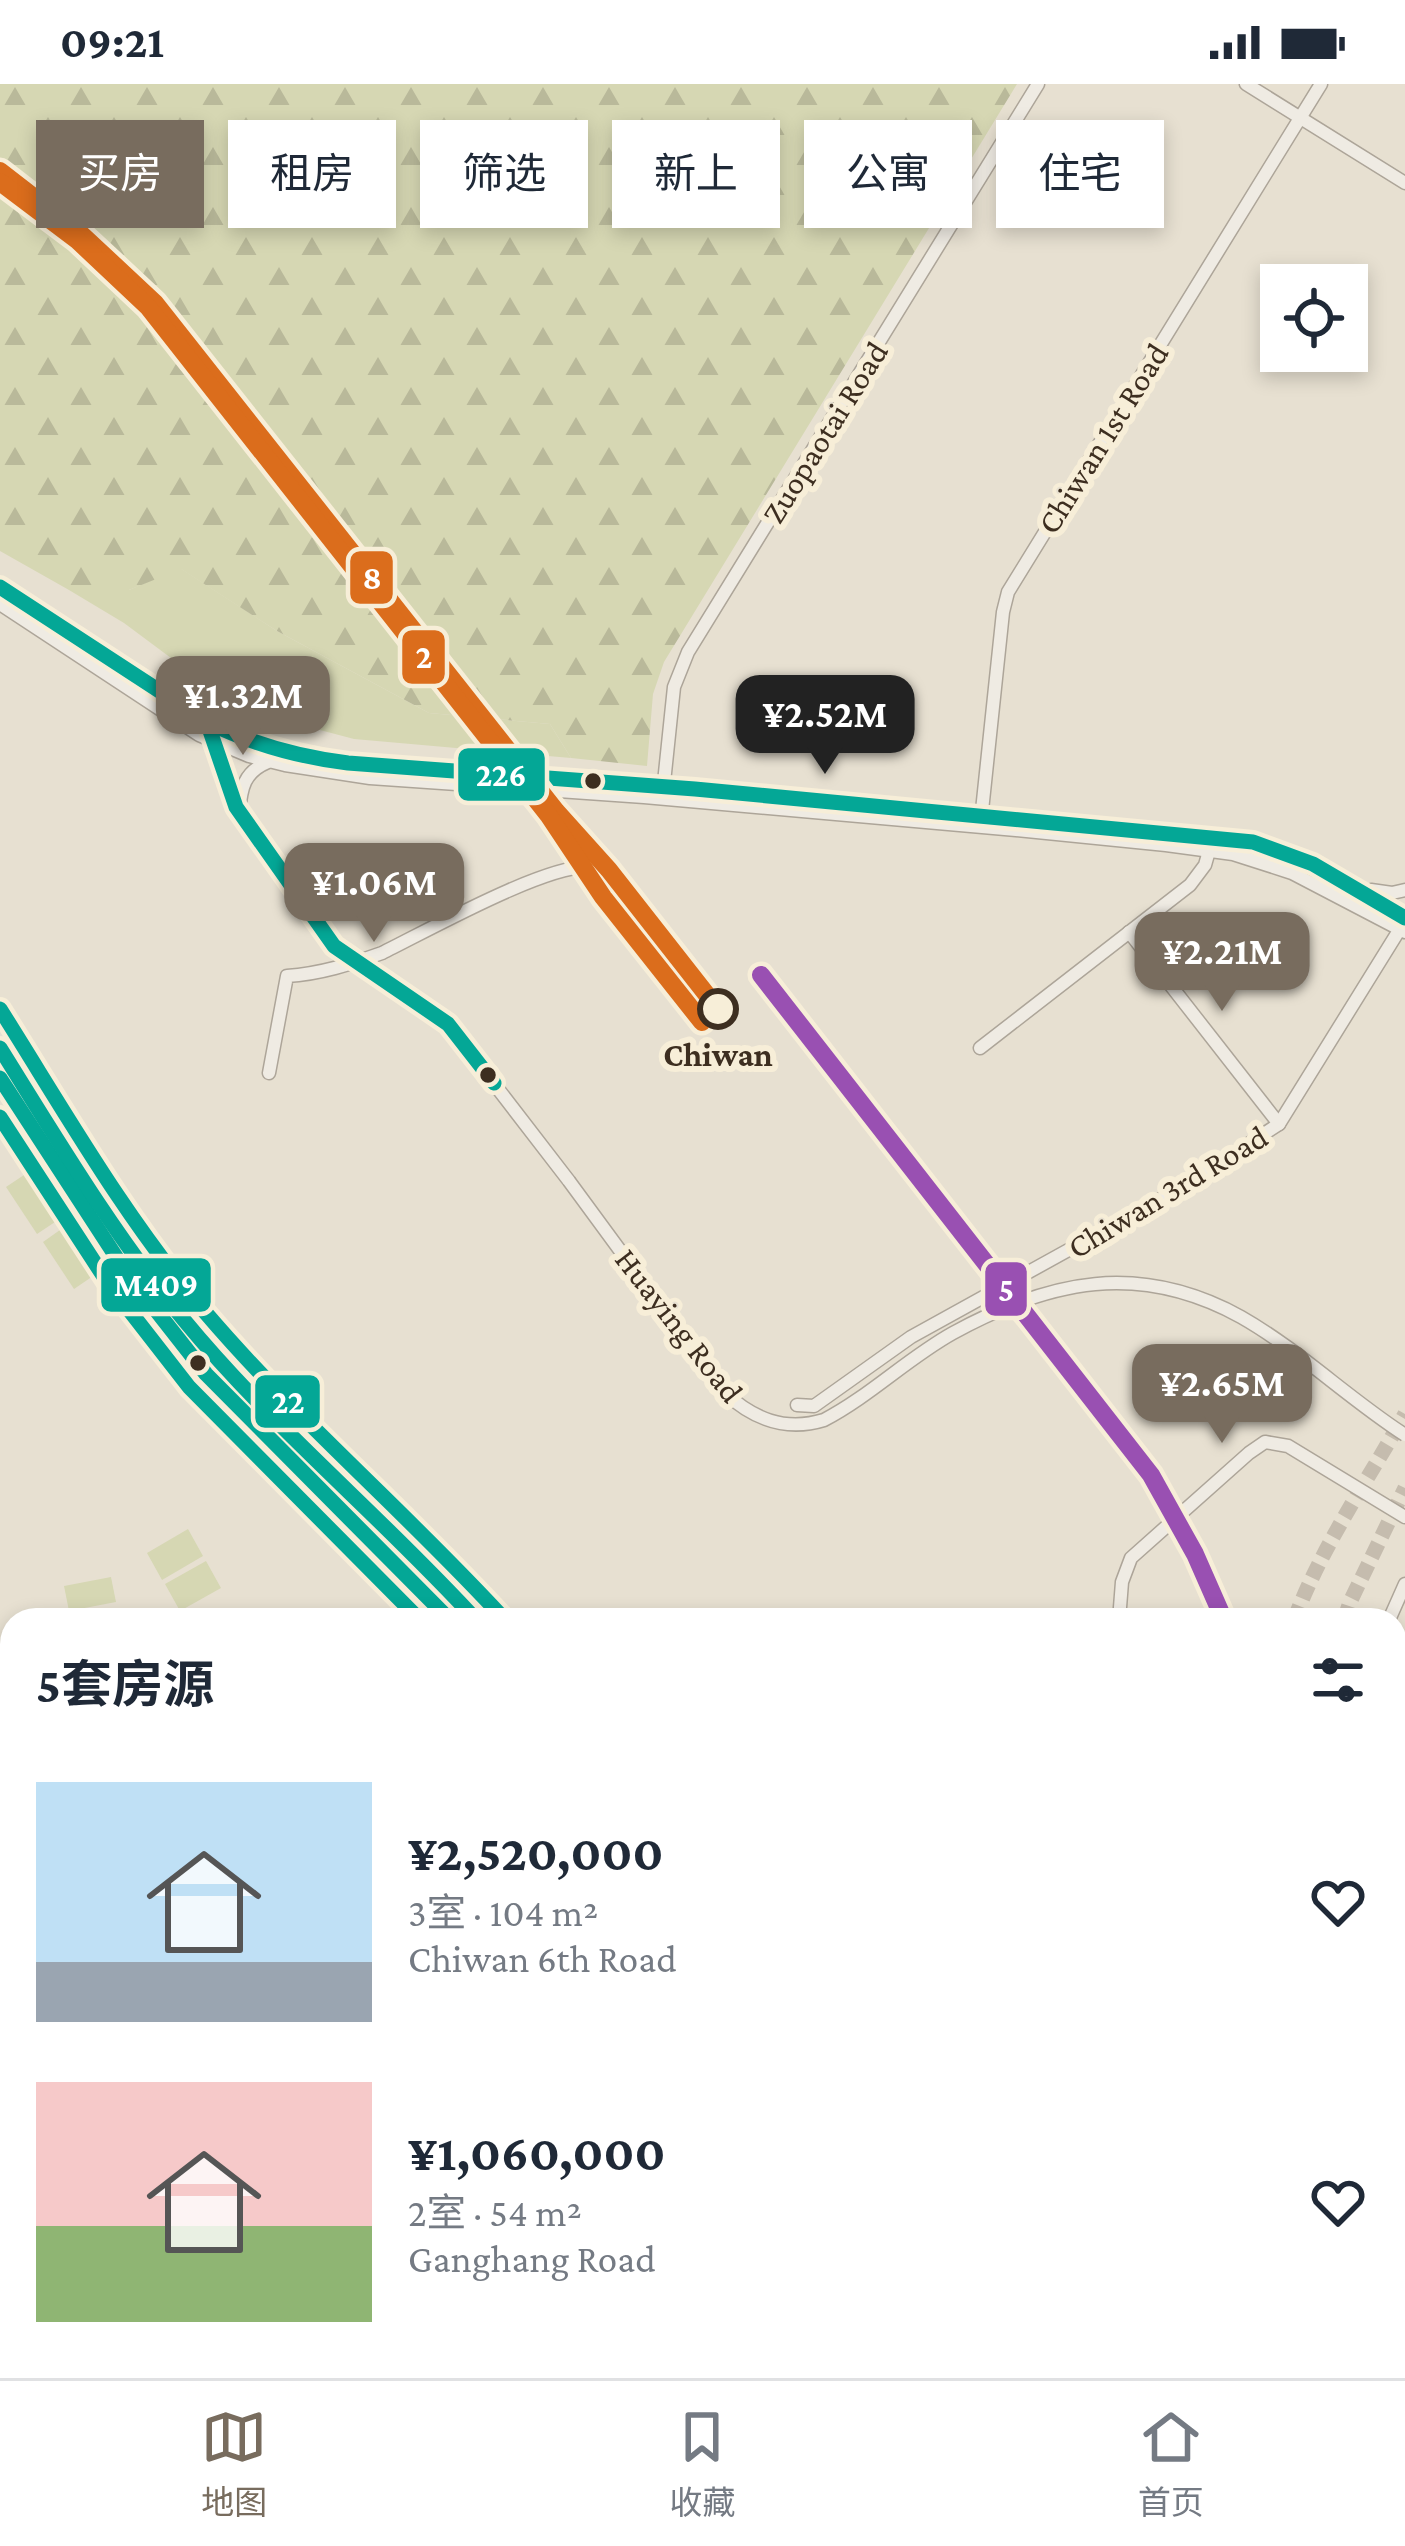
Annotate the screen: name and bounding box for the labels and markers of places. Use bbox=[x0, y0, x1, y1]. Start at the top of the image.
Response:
pin: ¥1.32M bbox=[145, 656, 341, 758]
pin: ¥2.52M bbox=[727, 675, 923, 777]
unlabelled marker bbox=[582, 770, 604, 792]
pin: ¥1.06M bbox=[276, 843, 472, 945]
pin: ¥2.21M bbox=[1124, 912, 1320, 1014]
marker: Chiwan bbox=[699, 990, 737, 1028]
place label: Chiwan bbox=[663, 1036, 773, 1073]
unlabelled marker bbox=[477, 1064, 499, 1086]
pin: ¥2.65M bbox=[1124, 1344, 1320, 1446]
unlabelled marker bbox=[187, 1352, 209, 1374]

